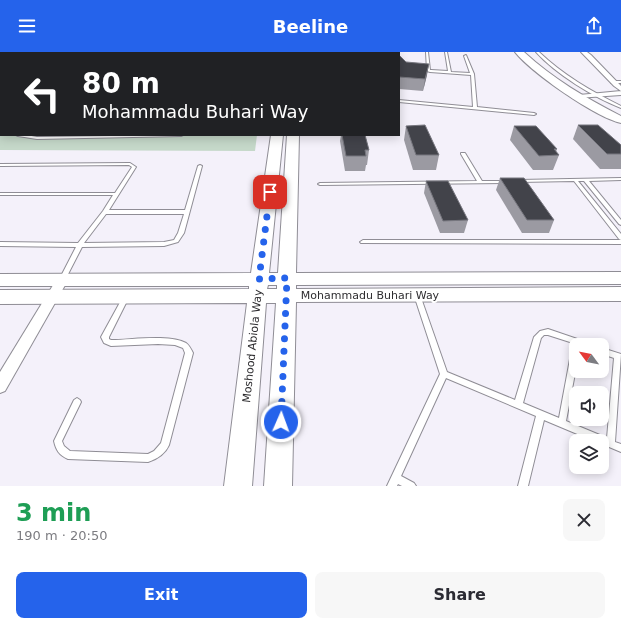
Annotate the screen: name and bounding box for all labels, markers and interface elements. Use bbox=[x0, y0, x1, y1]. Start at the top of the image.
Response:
icon: menu bbox=[16, 15, 38, 37]
icon: share bbox=[583, 15, 605, 37]
text: Beeline bbox=[273, 16, 348, 37]
text: 80 m bbox=[82, 67, 160, 100]
icon: left bbox=[16, 68, 68, 120]
text: Mohammadu Buhari Way bbox=[82, 101, 308, 122]
pin bbox=[253, 175, 287, 209]
icon: arrive bbox=[259, 181, 281, 203]
street label: Moshood Abiola Way bbox=[240, 288, 265, 403]
street label: Mohammadu Buhari Way bbox=[301, 289, 440, 302]
north arrow bbox=[569, 338, 609, 378]
map controls bbox=[569, 338, 609, 474]
button: sound bbox=[569, 386, 609, 426]
position arrow bbox=[260, 401, 302, 443]
button: layers bbox=[569, 434, 609, 474]
text: 3 min bbox=[16, 499, 91, 527]
button: close bbox=[563, 499, 605, 541]
text: 190 m · 20:50 bbox=[16, 528, 107, 543]
button: Exit bbox=[16, 572, 307, 618]
button: Share bbox=[315, 572, 605, 618]

